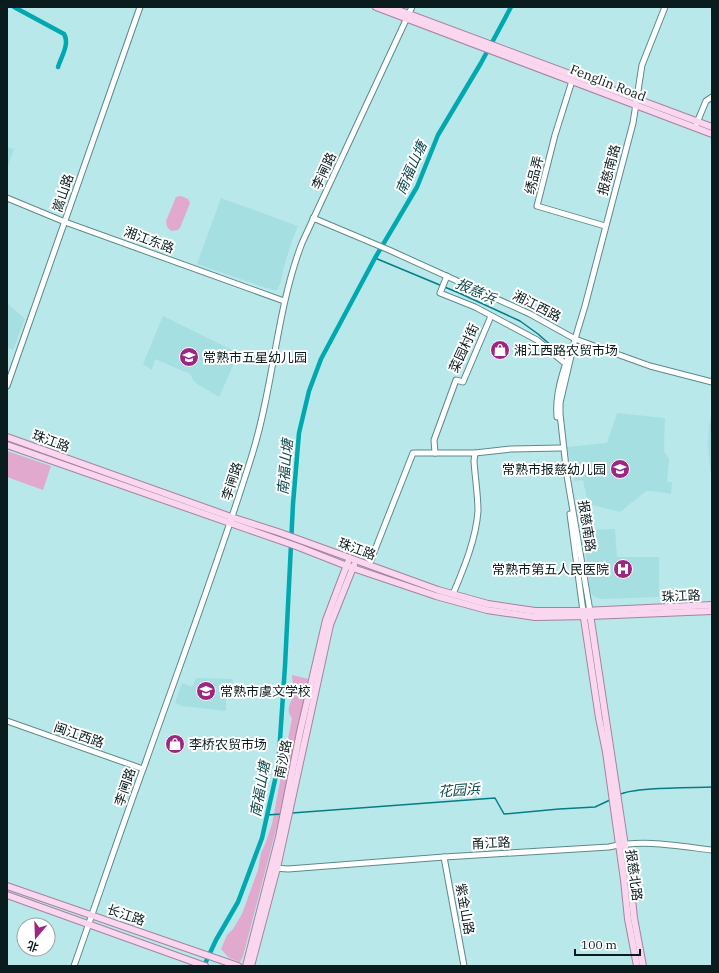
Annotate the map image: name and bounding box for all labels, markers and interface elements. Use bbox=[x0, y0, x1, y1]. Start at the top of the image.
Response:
street label: Fenglin Road bbox=[567, 61, 649, 105]
water label: 南福山塘 bbox=[391, 137, 431, 197]
street label: 报慈南路 bbox=[594, 143, 624, 197]
street label: 李闸路 bbox=[308, 150, 340, 192]
street label: 绣品弄 bbox=[521, 154, 547, 196]
street label: 嵩山路 bbox=[49, 172, 77, 214]
street label: 湘江东路 bbox=[122, 223, 176, 257]
water label: 报慈浜 bbox=[453, 274, 500, 308]
street label: 湘江西路 bbox=[510, 287, 564, 325]
street label: 菜园村街 bbox=[445, 321, 483, 375]
shop icon: 湘江西路农贸市场 bbox=[489, 339, 511, 361]
place label: 湘江西路农贸市场 bbox=[514, 342, 618, 359]
school or university icon: 常熟市五星幼儿园 bbox=[178, 346, 200, 368]
place label: 常熟市五星幼儿园 bbox=[203, 349, 307, 366]
street label: 珠江路 bbox=[30, 426, 72, 456]
water label: 南福山塘 bbox=[274, 436, 297, 496]
school or university icon: 常熟市报慈幼儿园 bbox=[609, 458, 631, 480]
street label: 李闸路 bbox=[218, 460, 246, 502]
place label: 常熟市报慈幼儿园 bbox=[502, 461, 606, 478]
street label: 报慈南路 bbox=[575, 499, 599, 553]
street label: 珠江路 bbox=[336, 534, 378, 564]
hospital icon: 常熟市第五人民医院 bbox=[612, 558, 634, 580]
place label: 常熟市第五人民医院 bbox=[492, 561, 609, 578]
street label: 珠江路 bbox=[661, 586, 701, 606]
school or university icon: 常熟市虞文学校 bbox=[195, 680, 217, 702]
place label: 常熟市虞文学校 bbox=[220, 683, 311, 700]
street label: 闽江西路 bbox=[52, 718, 106, 752]
shop icon: 李桥农贸市场 bbox=[164, 733, 186, 755]
place label: 李桥农贸市场 bbox=[189, 736, 267, 753]
street label: 南沙路 bbox=[271, 738, 295, 780]
water label: 南福山塘 bbox=[246, 758, 274, 818]
street label: 李闸路 bbox=[111, 766, 139, 808]
water label: 花园浜 bbox=[437, 779, 482, 800]
street label: 甬江路 bbox=[471, 833, 511, 853]
street label: 报慈北路 bbox=[622, 848, 646, 902]
street label: 紫金山路 bbox=[452, 882, 478, 936]
street label: 长江路 bbox=[105, 901, 147, 929]
north arrow bbox=[16, 917, 56, 957]
scale bar bbox=[575, 931, 640, 957]
text: 100 m bbox=[581, 937, 617, 952]
text: 北 bbox=[25, 938, 40, 955]

